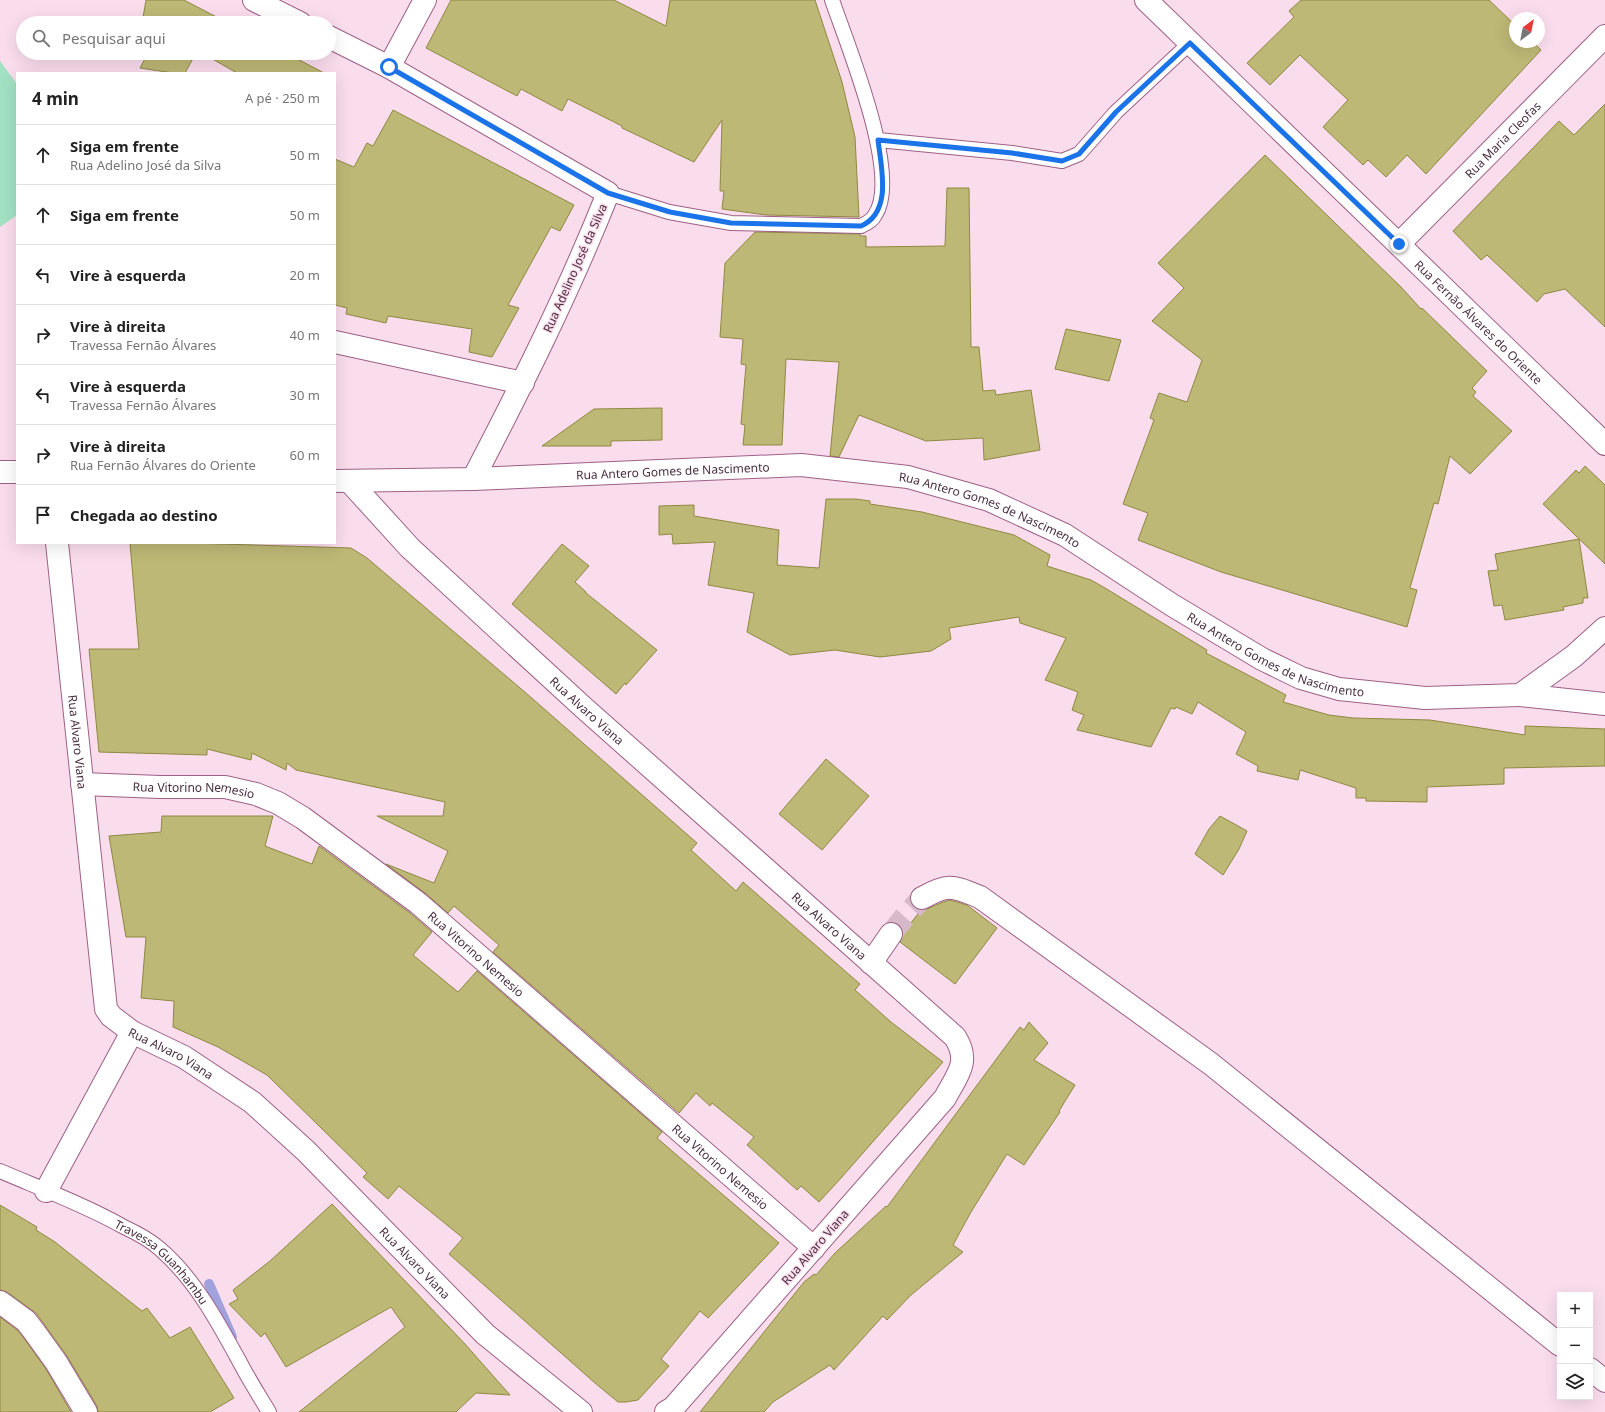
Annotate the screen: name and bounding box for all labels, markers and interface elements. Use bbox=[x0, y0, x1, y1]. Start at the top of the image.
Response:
north arrow bbox=[1509, 12, 1545, 48]
search box bbox=[16, 16, 336, 60]
icon: search bbox=[30, 27, 52, 49]
text: Pesquisar aqui bbox=[62, 28, 166, 48]
route start bbox=[380, 58, 398, 76]
text: 4 min bbox=[32, 87, 79, 110]
text: A pé · 250 m bbox=[245, 89, 320, 107]
street label: Rua Maria Cleofas bbox=[1461, 97, 1544, 182]
text: Siga em frente bbox=[70, 136, 179, 156]
icon: ahead bbox=[32, 144, 54, 166]
text: 50 m bbox=[290, 146, 320, 164]
text: Rua Adelino José da Silva bbox=[70, 156, 221, 174]
street label: Rua Adelino José da Silva bbox=[539, 201, 611, 335]
icon: ahead bbox=[32, 204, 54, 226]
text: Siga em frente bbox=[70, 205, 179, 225]
text: 50 m bbox=[290, 206, 320, 224]
route end bbox=[1390, 235, 1408, 253]
street label: Rua Fernão Álvares do Oriente bbox=[1411, 256, 1547, 388]
icon: left bbox=[32, 264, 54, 286]
text: Vire à esquerda bbox=[70, 265, 186, 285]
text: 20 m bbox=[290, 266, 320, 284]
text: Vire à direita bbox=[70, 316, 166, 336]
icon: right bbox=[32, 324, 54, 346]
text: 40 m bbox=[290, 326, 320, 344]
text: Travessa Fernão Álvares bbox=[70, 336, 216, 354]
text: Vire à esquerda bbox=[70, 376, 186, 396]
icon: left bbox=[32, 384, 54, 406]
text: 30 m bbox=[290, 386, 320, 404]
text: Travessa Fernão Álvares bbox=[70, 396, 216, 414]
text: Vire à direita bbox=[70, 436, 166, 456]
icon: right bbox=[32, 444, 54, 466]
text: 60 m bbox=[290, 446, 320, 464]
text: Rua Fernão Álvares do Oriente bbox=[70, 456, 256, 474]
street label: Rua Antero Gomes de Nascimento bbox=[576, 458, 770, 483]
street label: Rua Antero Gomes de Nascimento bbox=[898, 468, 1084, 551]
icon: arrive bbox=[32, 504, 54, 526]
text: Chegada ao destino bbox=[70, 505, 218, 525]
street label: Rua Antero Gomes de Nascimento bbox=[1184, 608, 1365, 700]
street label: Rua Alvaro Viana bbox=[546, 672, 628, 748]
street label: Rua Alvaro Viana bbox=[65, 694, 91, 790]
street label: Rua Vitorino Nemesio bbox=[132, 777, 256, 802]
street label: Rua Alvaro Viana bbox=[788, 888, 870, 963]
street label: Rua Vitorino Nemesio bbox=[424, 907, 528, 1000]
street label: Rua Alvaro Viana bbox=[126, 1023, 217, 1083]
street label: Rua Vitorino Nemesio bbox=[669, 1120, 772, 1213]
street label: Rua Alvaro Viana bbox=[778, 1206, 852, 1288]
street label: Travessa Guanhambu bbox=[112, 1215, 213, 1308]
street label: Rua Alvaro Viana bbox=[376, 1223, 454, 1303]
map controls bbox=[1557, 1292, 1593, 1400]
button: + bbox=[1557, 1292, 1593, 1328]
button: − bbox=[1557, 1328, 1593, 1364]
button: layers bbox=[1557, 1364, 1593, 1400]

